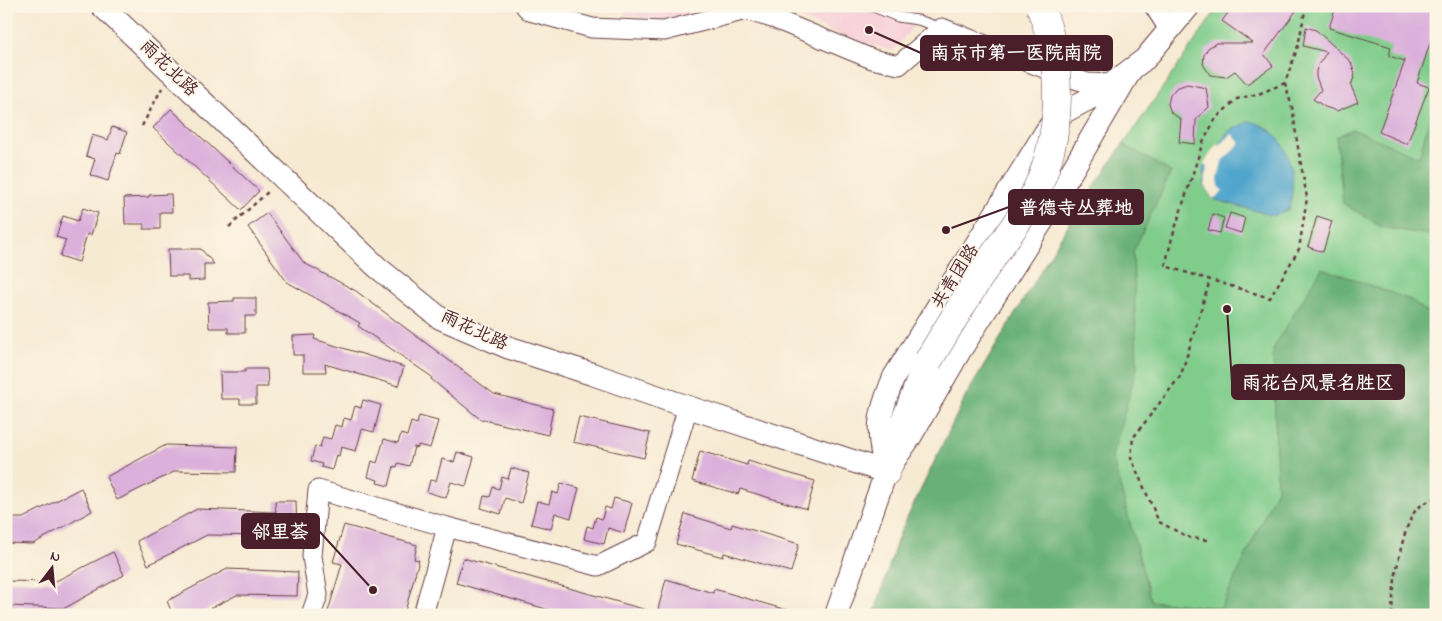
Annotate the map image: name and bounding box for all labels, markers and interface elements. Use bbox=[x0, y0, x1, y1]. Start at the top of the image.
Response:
street label: 雨花北路 bbox=[133, 35, 203, 103]
callout: 南京市第一医院南院 bbox=[921, 36, 1112, 70]
text: 南京市第一医院南院 bbox=[930, 41, 1102, 68]
callout: 普德寺丛葬地 bbox=[1009, 190, 1143, 224]
text: 普德寺丛葬地 bbox=[1019, 196, 1133, 223]
street label: 共青团路 bbox=[926, 240, 986, 314]
street label: 雨花北路 bbox=[436, 304, 512, 358]
callout: 雨花台风景名胜区 bbox=[1232, 365, 1404, 399]
text: 雨花台风景名胜区 bbox=[1242, 371, 1394, 398]
callout: 邻里荟 bbox=[242, 514, 319, 548]
text: 邻里荟 bbox=[251, 520, 309, 547]
north arrow bbox=[28, 544, 78, 594]
text: N bbox=[48, 546, 63, 568]

